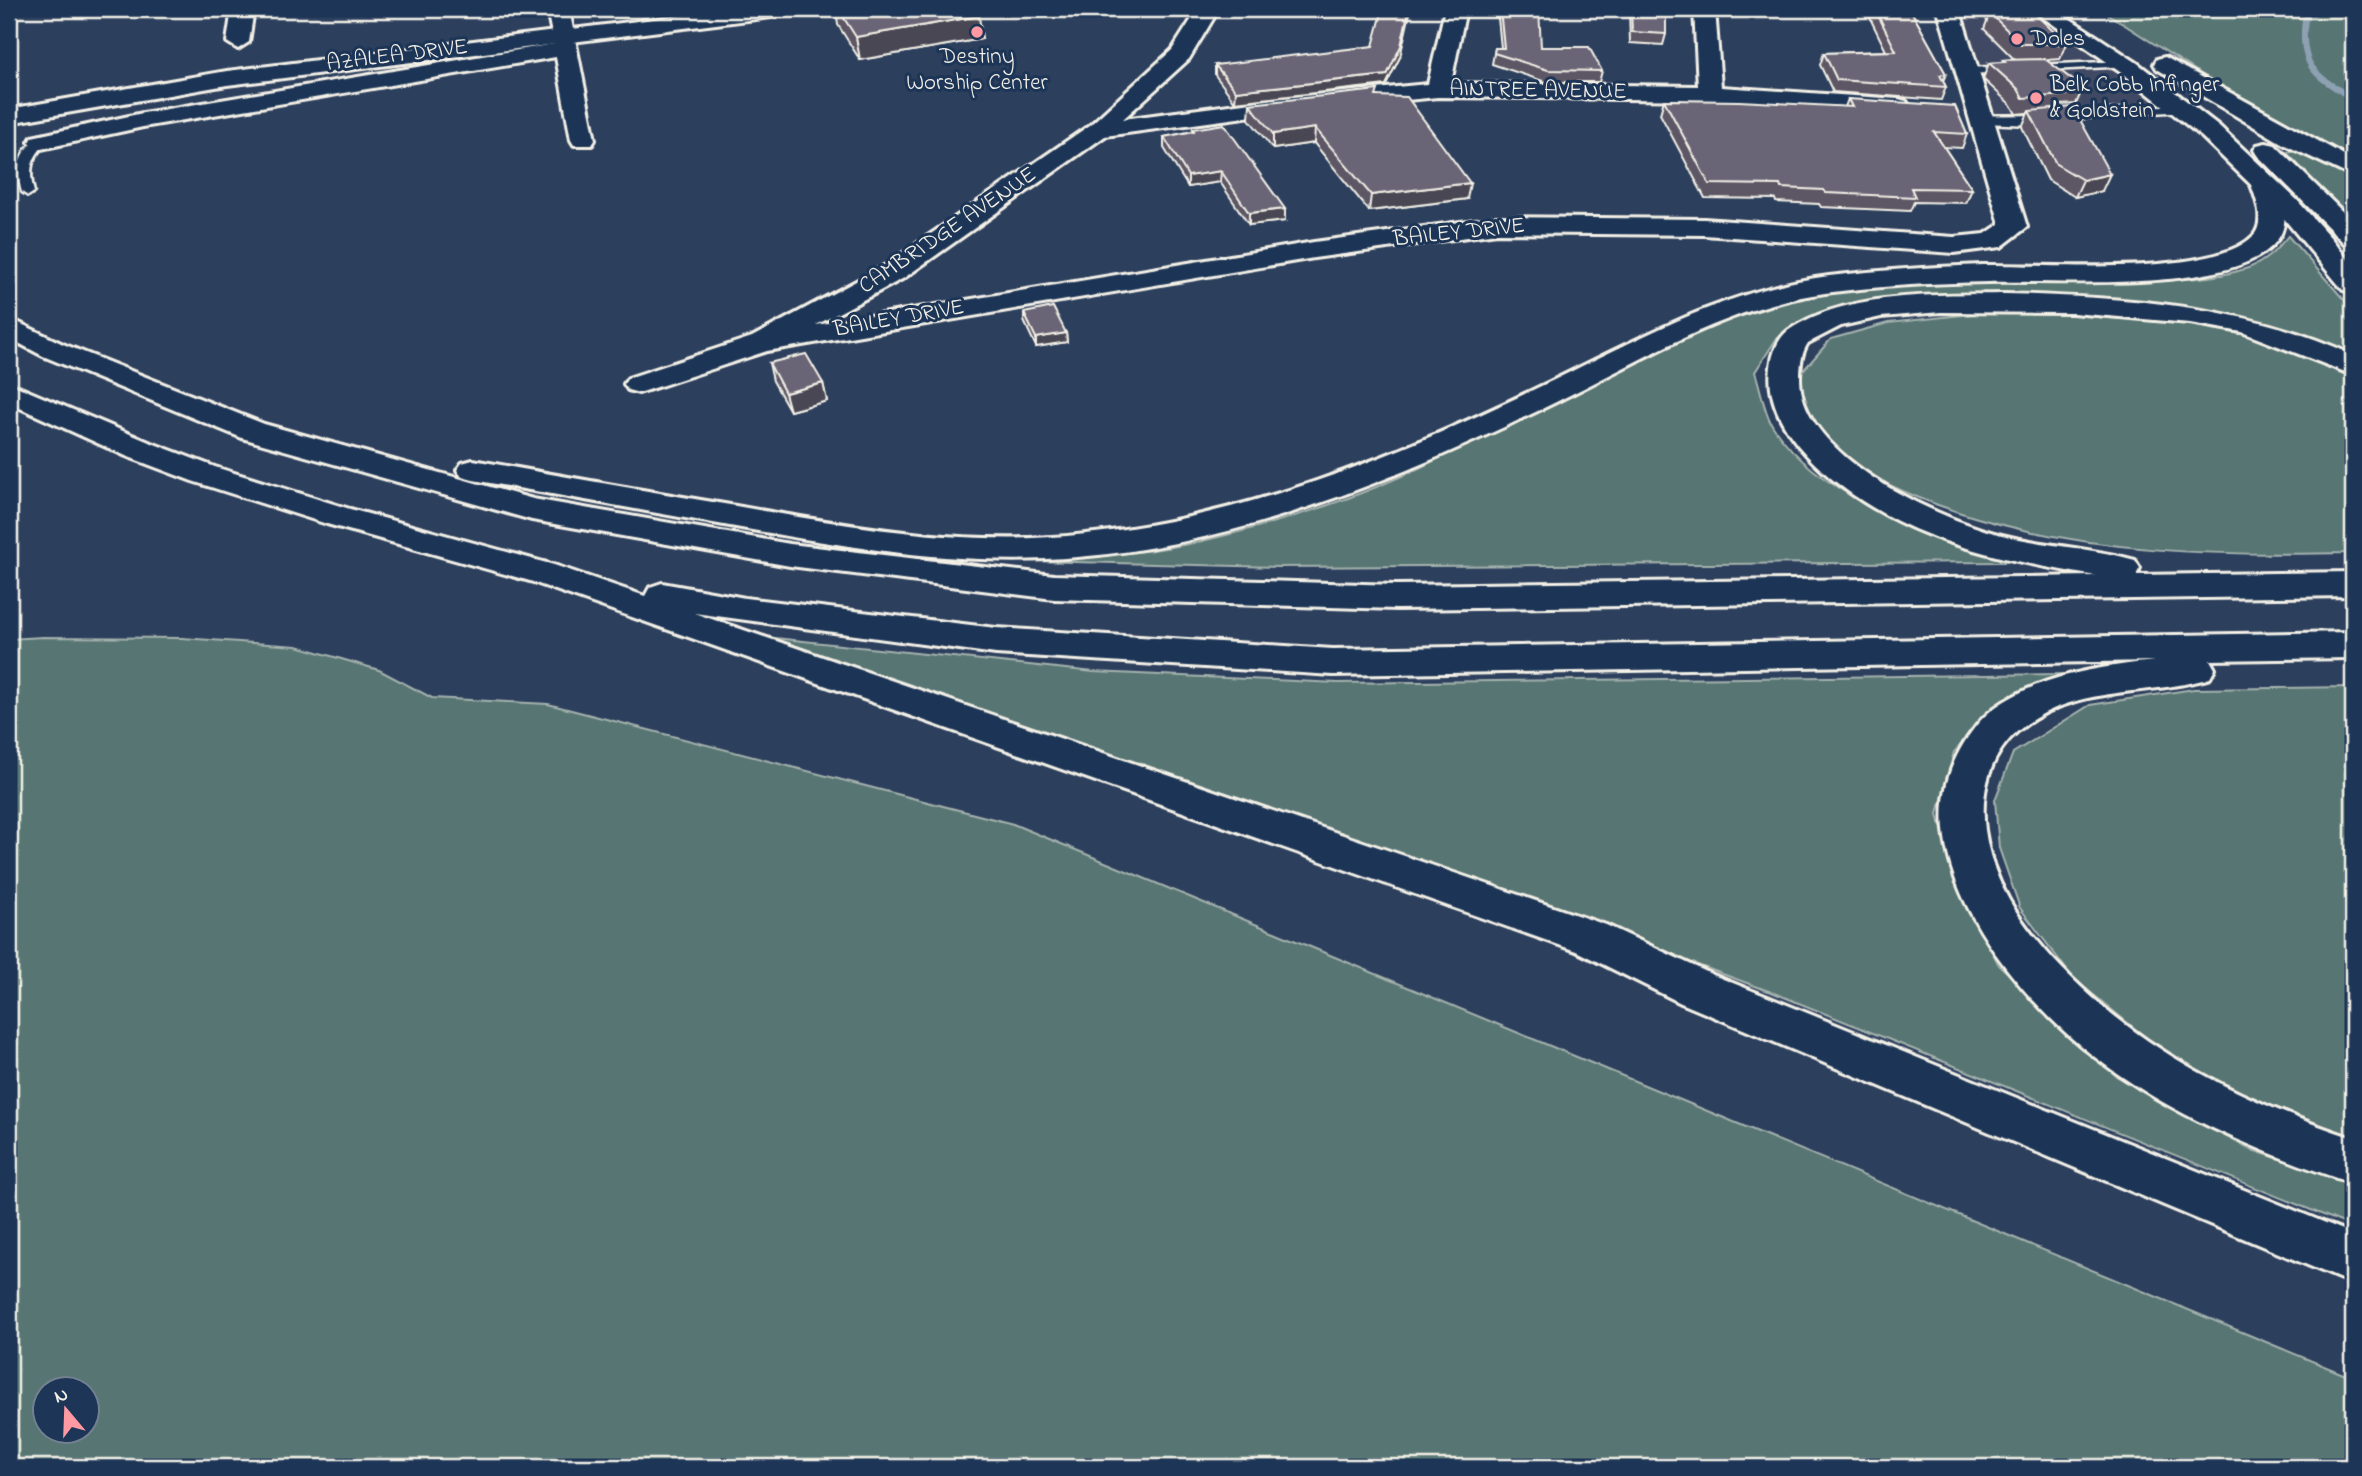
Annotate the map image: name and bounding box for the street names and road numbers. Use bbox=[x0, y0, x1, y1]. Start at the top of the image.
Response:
street label: AZALEA DRIVE bbox=[324, 31, 470, 81]
street label: AINTREE AVENUE bbox=[1449, 73, 1627, 109]
street label: CAMBRIDGE AVENUE bbox=[852, 159, 1044, 303]
street label: BAILEY DRIVE bbox=[1391, 210, 1526, 256]
street label: BAILEY DRIVE bbox=[830, 291, 967, 347]

